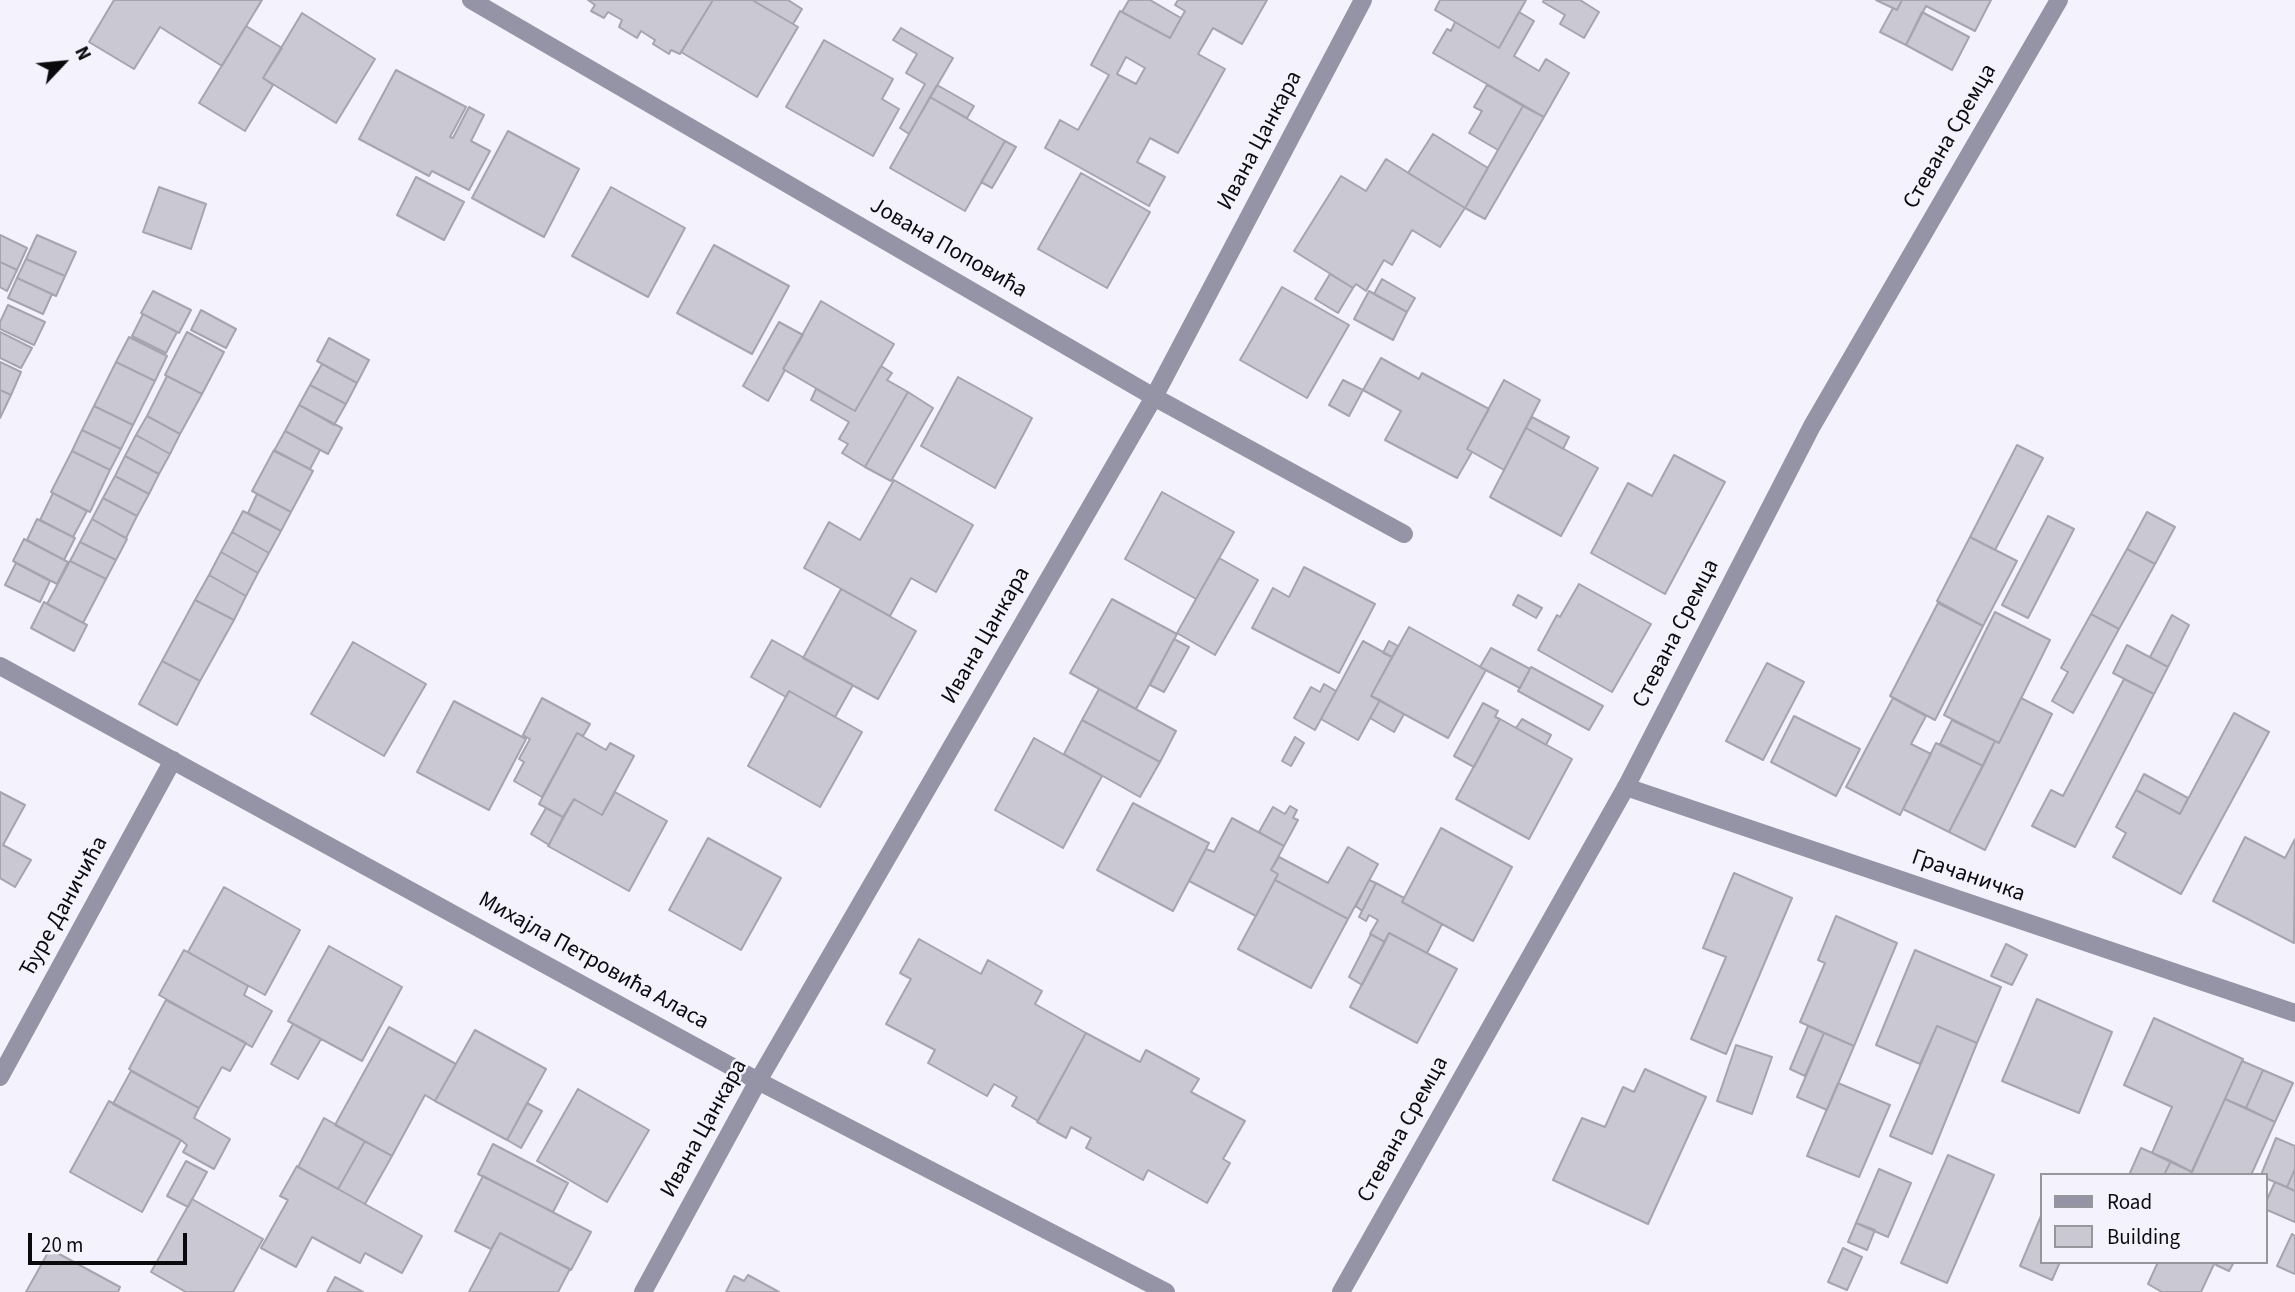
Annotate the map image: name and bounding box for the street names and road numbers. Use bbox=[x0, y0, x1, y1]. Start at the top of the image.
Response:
street label: Стевана Сремца bbox=[1898, 60, 2004, 214]
street label: Ивана Цанкара bbox=[1213, 67, 1309, 215]
street label: Јована Поповића bbox=[864, 193, 1032, 305]
street label: Стевана Сремца bbox=[1628, 555, 1726, 713]
street label: Ивана Цанкара bbox=[937, 563, 1037, 709]
street label: Ђуре Даничића bbox=[15, 832, 115, 982]
street label: Грачаничка bbox=[1908, 845, 2028, 909]
street label: Михајла Петровића Аласа bbox=[473, 887, 713, 1037]
street label: Стевана Сремца bbox=[1352, 1052, 1456, 1208]
street label: Ивана Цанкара bbox=[656, 1055, 754, 1203]

